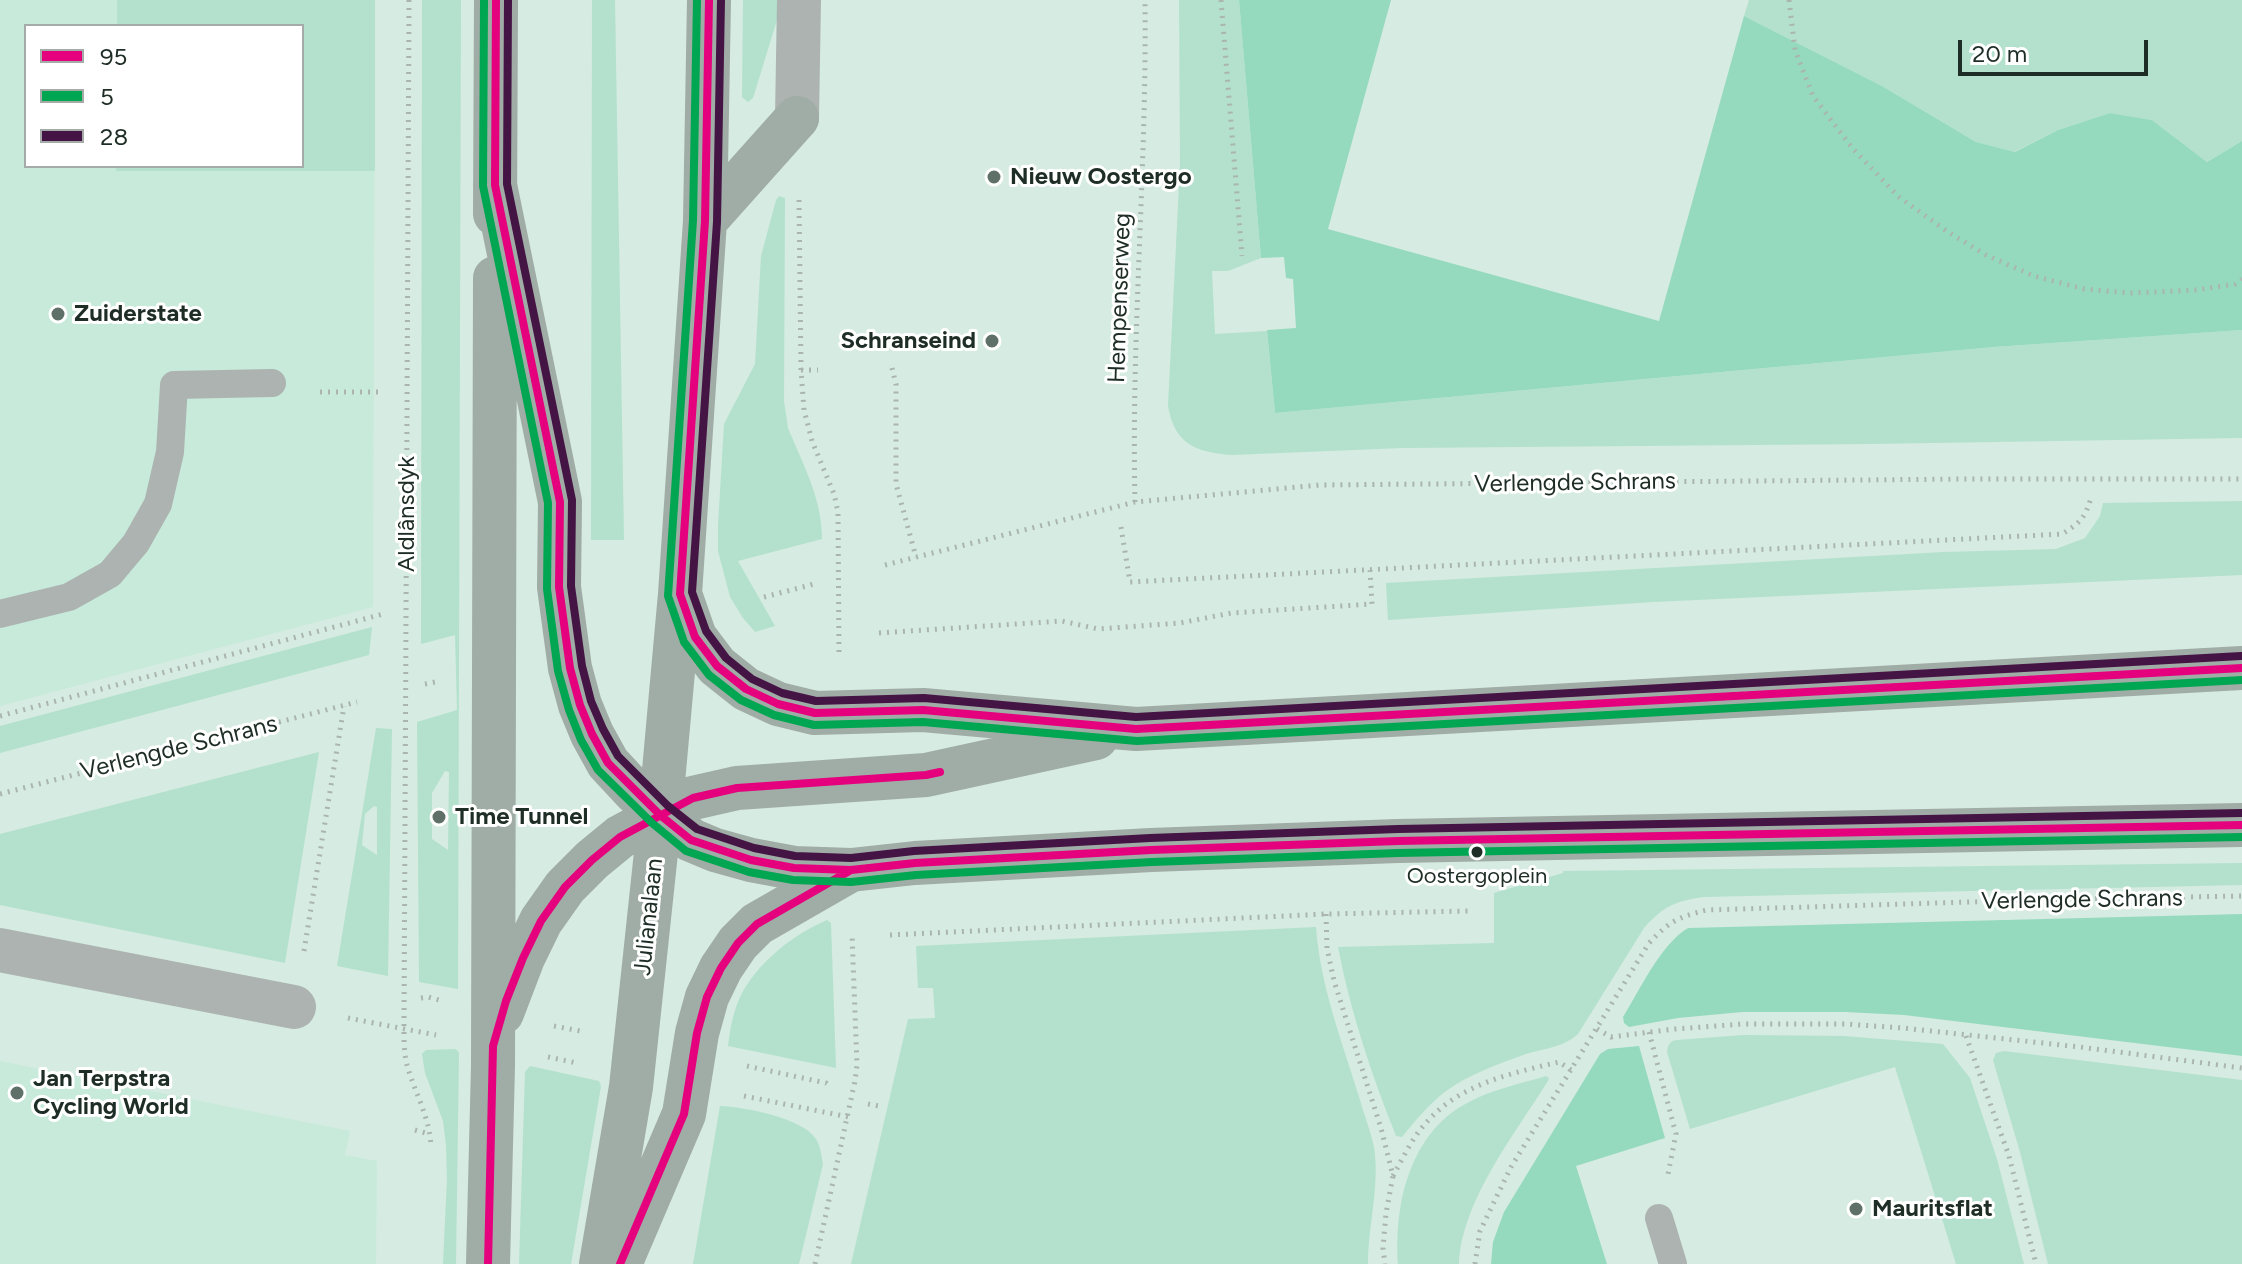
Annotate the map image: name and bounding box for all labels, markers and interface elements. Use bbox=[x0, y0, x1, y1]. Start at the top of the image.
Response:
legend bbox=[24, 24, 304, 168]
scale bar bbox=[1962, 24, 2152, 74]
text: 20 m bbox=[1972, 39, 2027, 68]
text: 95 bbox=[100, 42, 127, 71]
text: 5 bbox=[100, 82, 114, 111]
text: 28 bbox=[100, 122, 128, 151]
place label: Nieuw Oostergo bbox=[1010, 163, 1192, 191]
marker: Nieuw Oostergo bbox=[985, 168, 1003, 186]
street label: Hempenserweg bbox=[1103, 212, 1137, 384]
place label: Zuiderstate bbox=[74, 300, 202, 328]
marker: Zuiderstate bbox=[49, 305, 67, 323]
place label: Schranseind bbox=[840, 327, 976, 355]
marker: Schranseind bbox=[983, 332, 1001, 350]
street label: Aldlânsdyk bbox=[393, 456, 421, 572]
street label: Verlengde Schrans bbox=[1474, 467, 1676, 499]
street label: Verlengde Schrans bbox=[78, 710, 280, 786]
place label: Time Tunnel bbox=[455, 803, 588, 831]
marker: Time Tunnel bbox=[430, 808, 448, 826]
marker: Oostergoplein bbox=[1469, 844, 1485, 860]
street label: Julianalaan bbox=[629, 857, 669, 977]
place label: Oostergoplein bbox=[1407, 864, 1547, 890]
street label: Verlengde Schrans bbox=[1981, 884, 2183, 916]
place label: Jan Terpstra Cycling World bbox=[33, 1065, 189, 1121]
marker: Jan Terpstra Cycling World bbox=[8, 1084, 26, 1102]
place label: Mauritsflat bbox=[1872, 1195, 1993, 1223]
marker: Mauritsflat bbox=[1847, 1200, 1865, 1218]

